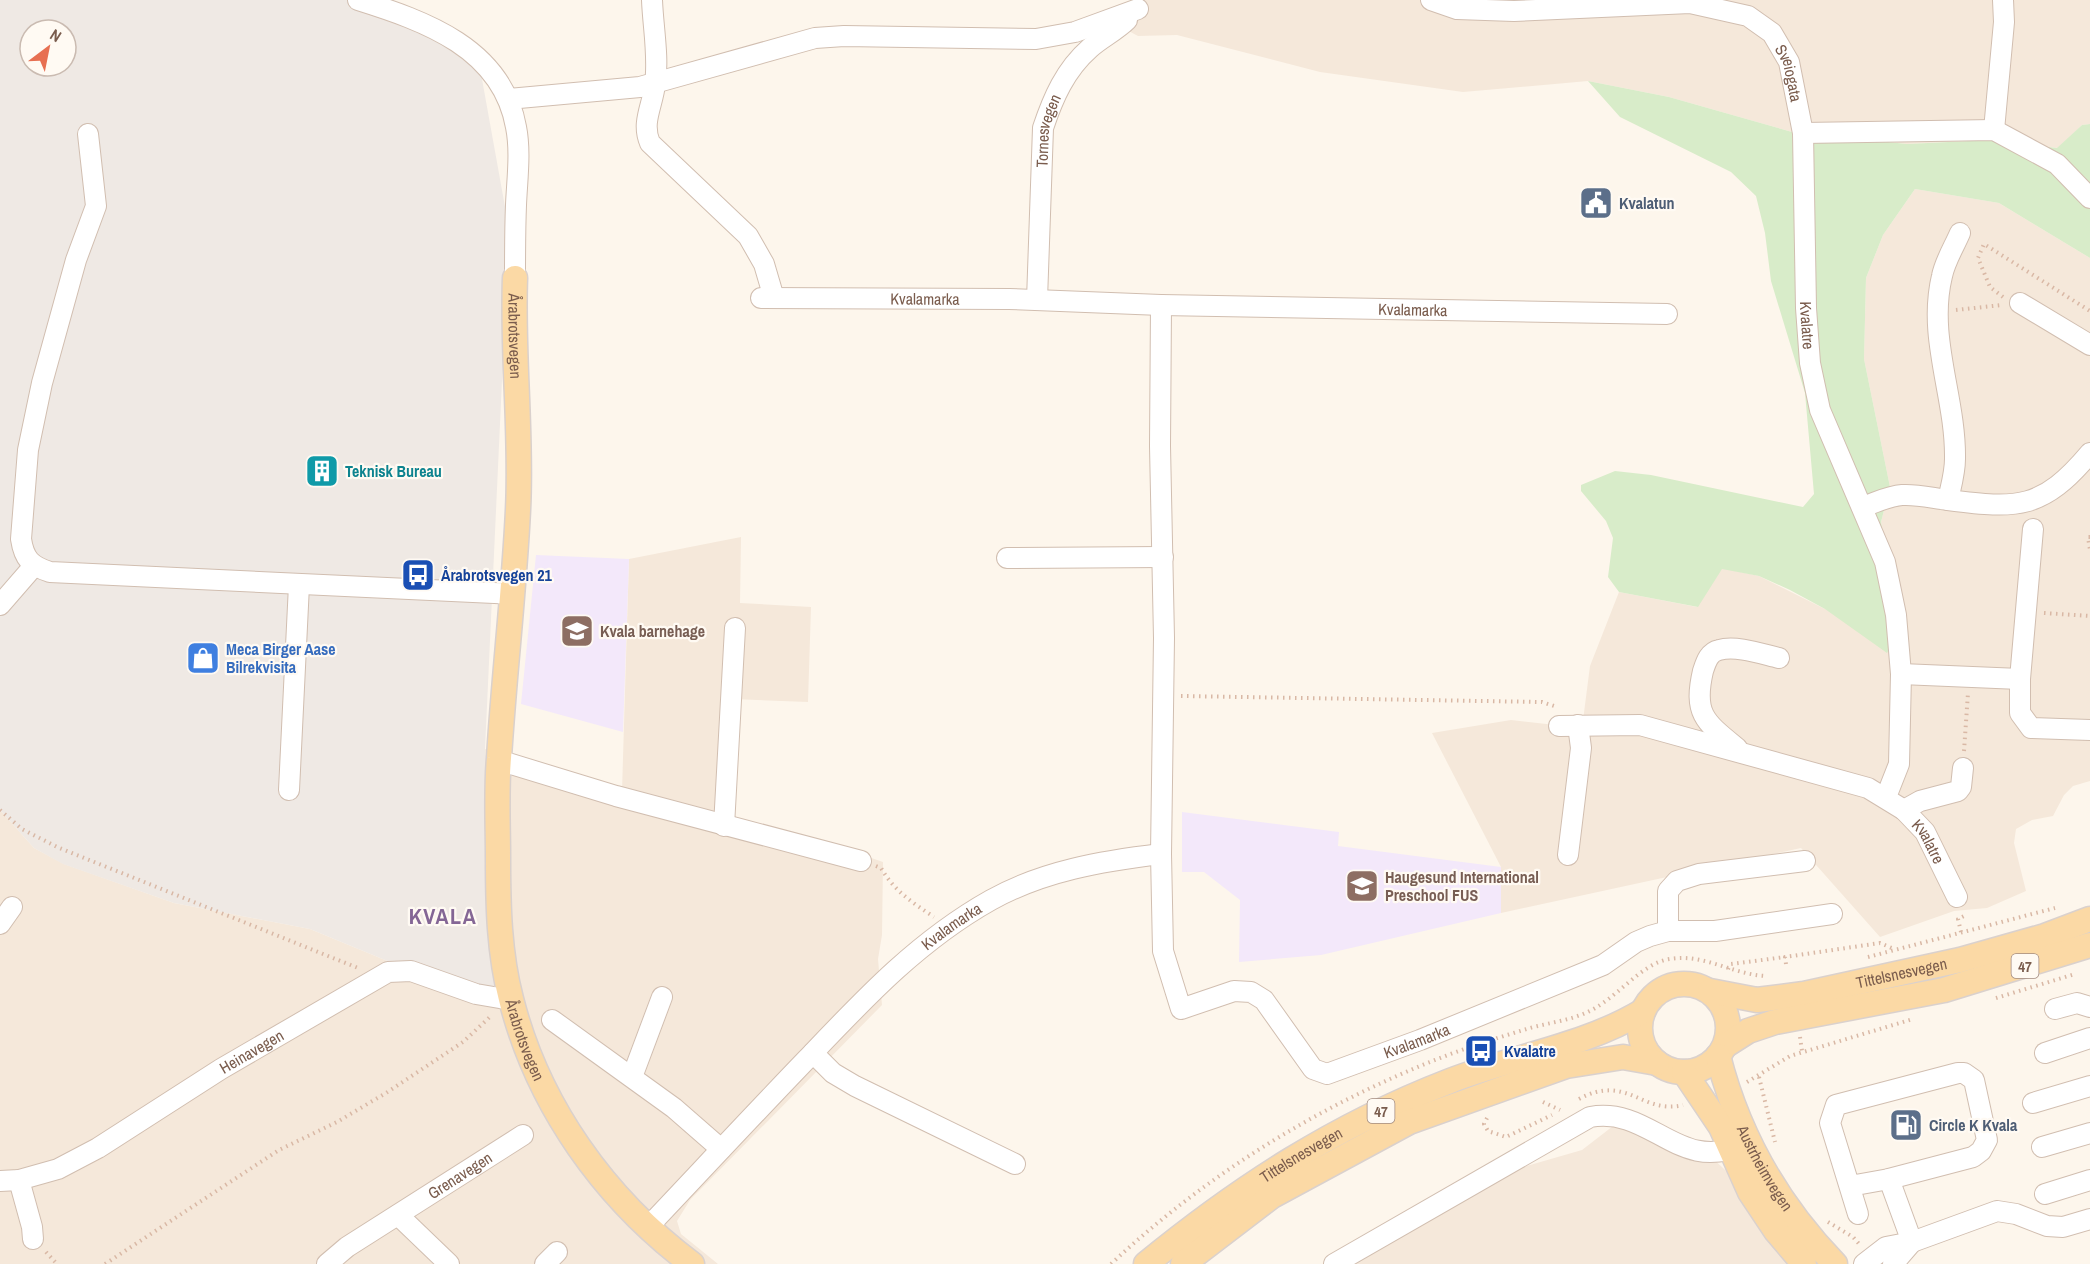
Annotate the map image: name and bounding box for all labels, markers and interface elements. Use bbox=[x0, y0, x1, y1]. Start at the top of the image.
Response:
north arrow bbox=[18, 18, 78, 78]
text: N bbox=[46, 23, 66, 47]
street label: Sveiogata bbox=[1770, 40, 1808, 104]
street label: Tornesvegen bbox=[1031, 90, 1066, 168]
public building icon: Kvalatun bbox=[1578, 185, 1614, 221]
place label: Kvalatun bbox=[1619, 192, 1674, 214]
street label: Kvalamarka bbox=[890, 288, 960, 310]
street label: Årabrotsvegen bbox=[503, 292, 527, 379]
street label: Kvalamarka bbox=[1378, 298, 1448, 321]
street label: Kvalatre bbox=[1795, 301, 1820, 350]
building icon: Teknisk Bureau bbox=[304, 453, 340, 489]
place label: Teknisk Bureau bbox=[345, 460, 442, 482]
bus stop icon: Årabrotsvegen 21 bbox=[400, 557, 436, 593]
place label: Årabrotsvegen 21 bbox=[441, 564, 553, 586]
school or university icon: Kvala barnehage bbox=[559, 613, 595, 649]
place label: Kvala barnehage bbox=[600, 620, 705, 642]
place label: Meca Birger Aase Bilrekvisita bbox=[226, 638, 336, 678]
shop icon: Meca Birger Aase Bilrekvisita bbox=[185, 640, 221, 676]
street label: Kvalatre bbox=[1907, 814, 1950, 867]
place label: Haugesund International Preschool FUS bbox=[1385, 866, 1539, 906]
school or university icon: Haugesund International Preschool FUS bbox=[1344, 868, 1380, 904]
street label: Kvalamarka bbox=[916, 897, 986, 955]
district label: KVALA bbox=[409, 901, 477, 931]
street label: Tittelsnesvegen bbox=[1854, 952, 1949, 993]
road number: 47 bbox=[2012, 954, 2038, 978]
street label: Årabrotsvegen bbox=[500, 996, 550, 1084]
street label: Kvalamarka bbox=[1380, 1018, 1454, 1063]
street label: Heinavegen bbox=[215, 1024, 287, 1079]
bus stop icon: Kvalatre bbox=[1463, 1033, 1499, 1069]
place label: Kvalatre bbox=[1504, 1040, 1556, 1062]
road number: 47 bbox=[1368, 1099, 1394, 1123]
fuel station icon: Circle K Kvala bbox=[1888, 1107, 1924, 1143]
place label: Circle K Kvala bbox=[1929, 1114, 2018, 1136]
street label: Austrheimvegen bbox=[1732, 1121, 1798, 1215]
street label: Tittelsnesvegen bbox=[1256, 1122, 1346, 1188]
street label: Grenavegen bbox=[423, 1147, 496, 1204]

